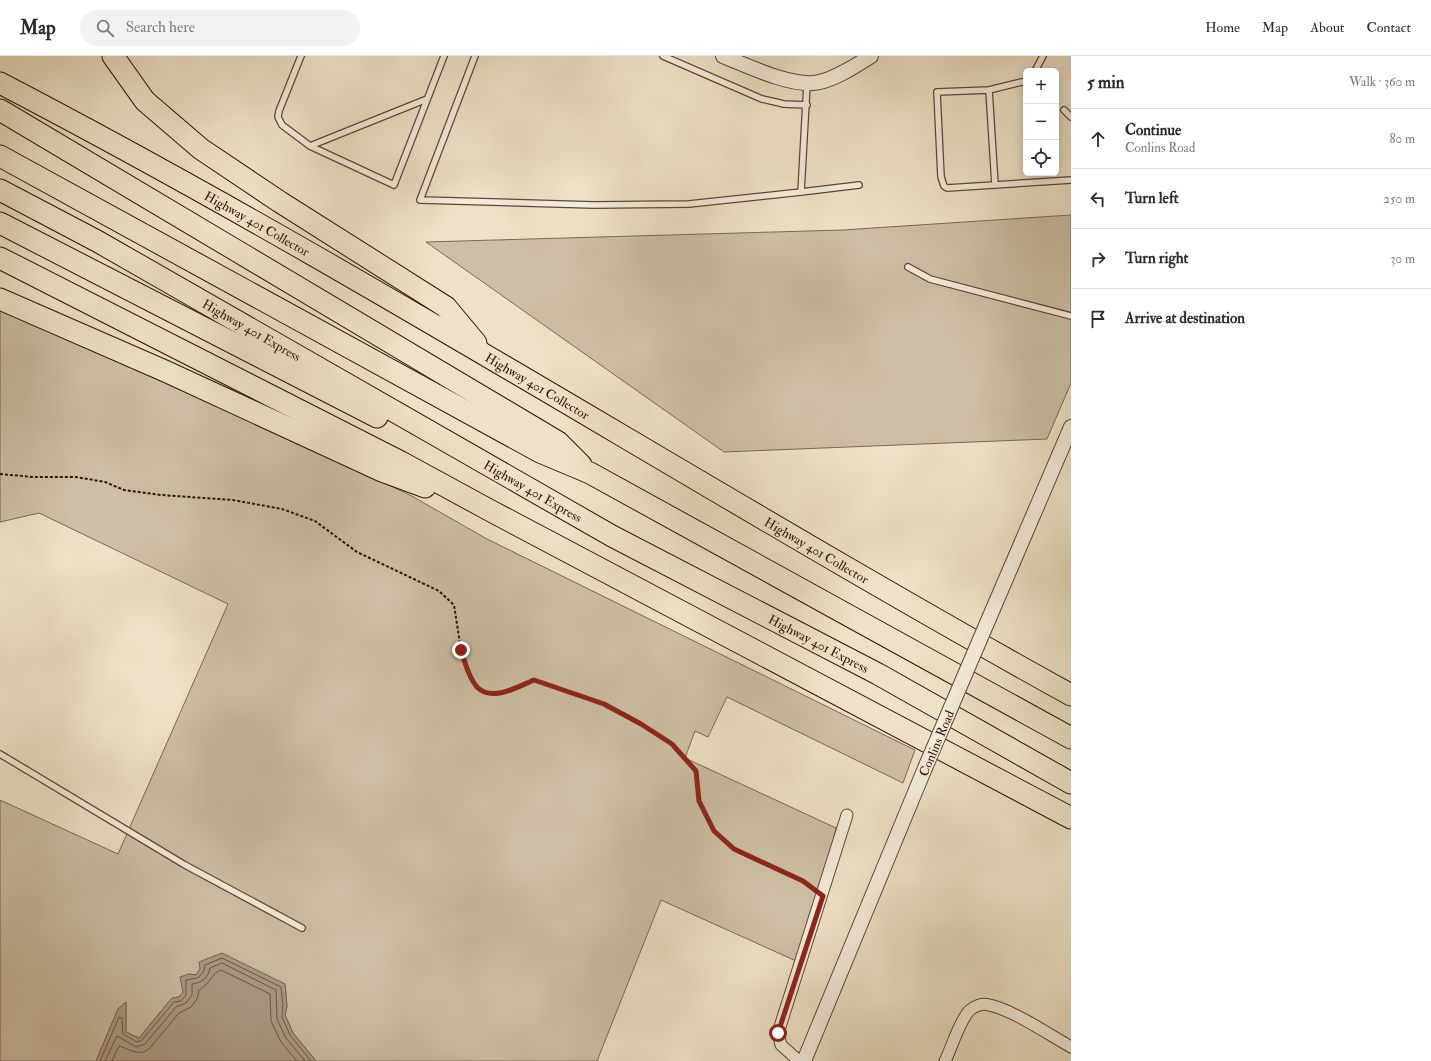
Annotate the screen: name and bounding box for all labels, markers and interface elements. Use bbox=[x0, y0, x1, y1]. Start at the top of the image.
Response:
search box bbox=[80, 10, 360, 46]
text: Map bbox=[20, 16, 56, 40]
icon: search bbox=[94, 17, 116, 39]
text: Search here bbox=[126, 18, 195, 37]
text: Home bbox=[1205, 19, 1240, 36]
text: Map bbox=[1262, 19, 1288, 36]
text: About bbox=[1310, 19, 1344, 36]
text: Contact bbox=[1366, 19, 1411, 36]
map controls bbox=[1023, 68, 1059, 176]
button: + bbox=[1023, 68, 1059, 104]
text: 5 min bbox=[1087, 72, 1125, 93]
text: Walk · 360 m bbox=[1349, 74, 1415, 90]
button: − bbox=[1023, 104, 1059, 140]
text: Continue bbox=[1125, 121, 1181, 140]
icon: ahead bbox=[1087, 128, 1109, 150]
text: 80 m bbox=[1389, 131, 1415, 147]
button: locate bbox=[1023, 140, 1059, 176]
text: Conlins Road bbox=[1125, 140, 1195, 156]
street label: Highway 401 Collector bbox=[201, 188, 312, 260]
icon: left bbox=[1087, 188, 1109, 210]
text: Turn left bbox=[1125, 189, 1179, 208]
text: 250 m bbox=[1383, 191, 1415, 207]
icon: right bbox=[1087, 248, 1109, 270]
text: Turn right bbox=[1125, 249, 1188, 268]
text: 30 m bbox=[1391, 251, 1415, 267]
street label: Highway 401 Express bbox=[199, 296, 304, 365]
icon: arrive bbox=[1087, 308, 1109, 330]
text: Arrive at destination bbox=[1125, 309, 1245, 328]
street label: Highway 401 Collector bbox=[482, 350, 592, 424]
street label: Highway 401 Express bbox=[480, 457, 585, 526]
street label: Highway 401 Collector bbox=[761, 514, 872, 588]
street label: Highway 401 Express bbox=[765, 612, 872, 677]
route end bbox=[452, 641, 470, 659]
street label: Conlins Road bbox=[916, 707, 958, 779]
route start bbox=[769, 1024, 787, 1042]

